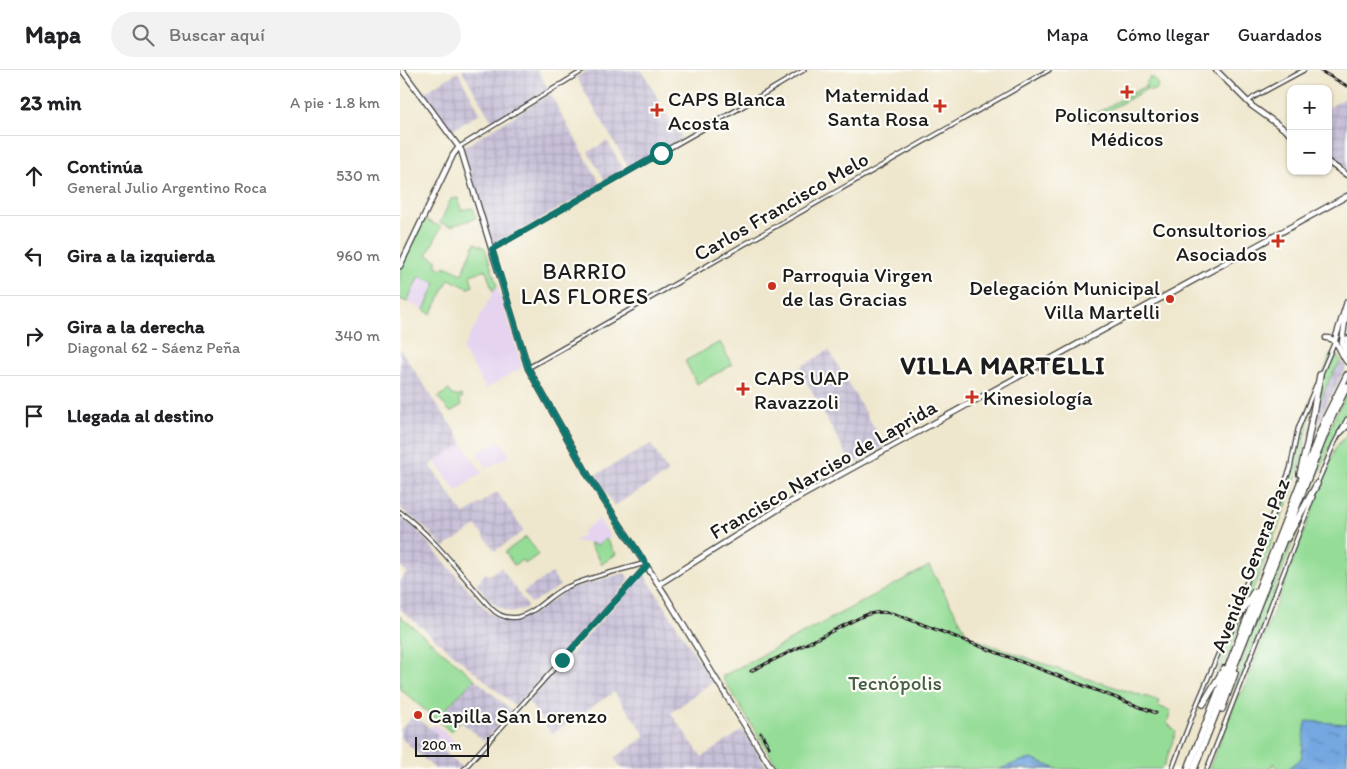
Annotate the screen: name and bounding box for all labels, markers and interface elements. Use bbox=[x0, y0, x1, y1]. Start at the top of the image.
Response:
search box bbox=[111, 12, 461, 57]
text: Mapa bbox=[25, 20, 81, 49]
icon: search bbox=[129, 21, 157, 49]
text: Buscar aquí bbox=[169, 23, 265, 46]
text: Mapa bbox=[1047, 24, 1088, 46]
text: Cómo llegar bbox=[1116, 24, 1210, 46]
text: Guardados bbox=[1238, 24, 1322, 46]
place label: Maternidad Santa Rosa bbox=[825, 82, 929, 131]
marker: Policonsultorios Médicos bbox=[1120, 85, 1134, 99]
map controls bbox=[1287, 85, 1332, 175]
button: + bbox=[1287, 85, 1332, 130]
place label: CAPS Blanca Acosta bbox=[668, 86, 785, 135]
text: 23 min bbox=[20, 90, 81, 115]
text: A pie · 1.8 km bbox=[290, 93, 380, 112]
marker: Maternidad Santa Rosa bbox=[933, 99, 947, 113]
place label: Policonsultorios Médicos bbox=[1055, 102, 1199, 151]
marker: CAPS Blanca Acosta bbox=[650, 103, 664, 117]
button: − bbox=[1287, 130, 1332, 175]
route start bbox=[650, 142, 673, 165]
street label: Carlos Francisco Melo bbox=[689, 146, 873, 266]
text: Continúa bbox=[67, 155, 143, 178]
icon: ahead bbox=[20, 162, 48, 190]
text: 530 m bbox=[336, 166, 380, 185]
text: General Julio Argentino Roca bbox=[67, 178, 267, 197]
place label: Consultorios Asociados bbox=[1152, 217, 1267, 266]
marker: Consultorios Asociados bbox=[1271, 234, 1285, 248]
icon: left bbox=[20, 242, 48, 270]
text: Gira a la izquierda bbox=[67, 244, 215, 267]
text: 960 m bbox=[336, 246, 380, 265]
district label: BARRIO LAS FLORES bbox=[521, 258, 649, 310]
place label: Parroquia Virgen de las Gracias bbox=[782, 262, 933, 311]
place label: Delegación Municipal Villa Martelli bbox=[969, 275, 1160, 324]
marker: Parroquia Virgen de las Gracias bbox=[766, 280, 778, 292]
marker: Delegación Municipal Villa Martelli bbox=[1164, 293, 1176, 305]
text: Gira a la derecha bbox=[67, 315, 205, 338]
icon: right bbox=[20, 322, 48, 350]
text: 340 m bbox=[335, 326, 380, 345]
text: Diagonal 62 - Sáenz Peña bbox=[67, 338, 240, 357]
district label: VILLA MARTELLI bbox=[900, 349, 1106, 381]
place label: CAPS UAP Ravazzoli bbox=[754, 365, 849, 414]
marker: CAPS UAP Ravazzoli bbox=[736, 382, 750, 396]
place label: Kinesiología bbox=[983, 385, 1093, 410]
marker: Kinesiología bbox=[965, 390, 979, 404]
street label: Francisco Narciso de Laprida bbox=[705, 394, 941, 544]
icon: arrive bbox=[20, 402, 48, 430]
text: Llegada al destino bbox=[67, 404, 214, 427]
street label: Avenida General Paz bbox=[1205, 474, 1295, 656]
route end bbox=[551, 649, 574, 672]
park label: Tecnópolis bbox=[848, 670, 942, 695]
place label: Capilla San Lorenzo bbox=[428, 703, 607, 728]
marker: Capilla San Lorenzo bbox=[412, 709, 424, 721]
scale bar bbox=[415, 734, 489, 757]
text: 200 m bbox=[422, 737, 462, 754]

